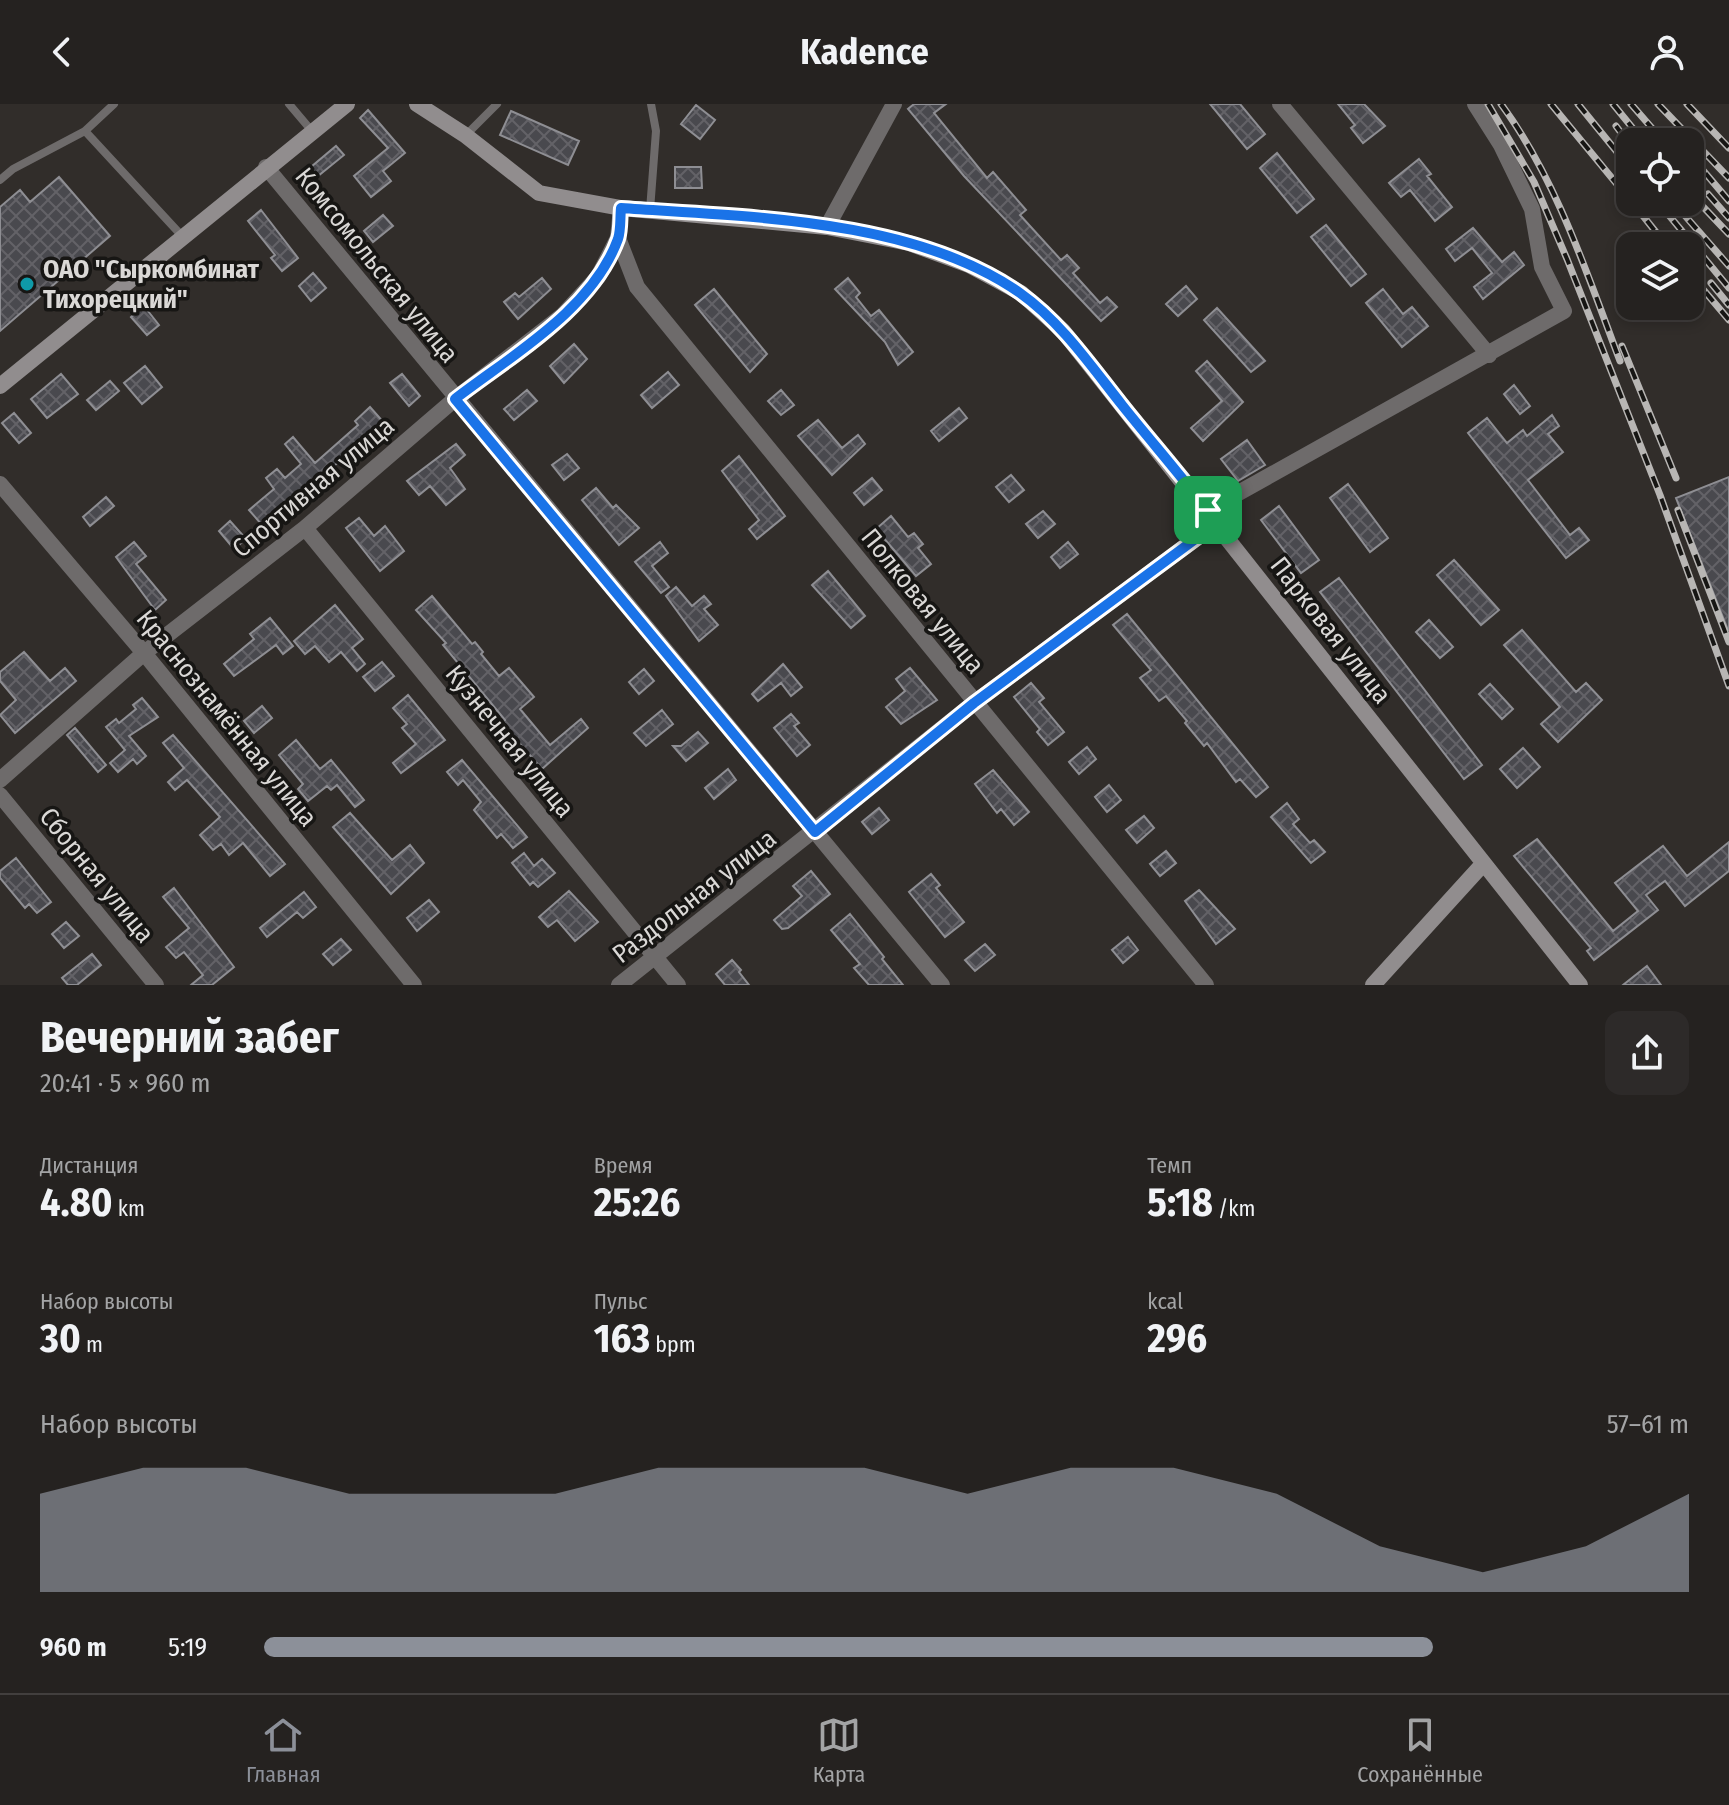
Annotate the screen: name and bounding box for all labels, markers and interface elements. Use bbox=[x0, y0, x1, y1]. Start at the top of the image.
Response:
icon: back bbox=[40, 30, 84, 74]
text: Kadence bbox=[800, 30, 929, 74]
icon: person bbox=[1645, 30, 1689, 74]
map controls bbox=[1616, 128, 1704, 320]
button: locate bbox=[1616, 128, 1704, 216]
street label: Комсомольская улица bbox=[288, 162, 465, 369]
button: layers bbox=[1616, 232, 1704, 320]
place label: ОАО "Сыркомбинат Тихорецкий" bbox=[43, 254, 260, 315]
marker: ОАО "Сыркомбинат Тихорецкий" bbox=[18, 275, 36, 293]
street label: Спортивная улица bbox=[226, 411, 401, 564]
pin bbox=[1174, 476, 1242, 544]
icon: arrive bbox=[1186, 488, 1230, 532]
street label: Полковая улица bbox=[855, 522, 991, 680]
street label: Парковая улица bbox=[1264, 551, 1397, 710]
street label: Краснознамённая улица bbox=[130, 604, 323, 833]
street label: Кузнечная улица bbox=[439, 659, 580, 824]
street label: Сборная улица bbox=[33, 802, 160, 949]
street label: Раздольная улица bbox=[606, 823, 782, 970]
text: Вечерний забег bbox=[40, 1011, 339, 1064]
button: share bbox=[1605, 1011, 1689, 1095]
text: 20:41 · 5 × 960 m bbox=[40, 1068, 211, 1099]
text: Дистанция bbox=[40, 1152, 139, 1179]
text: Время bbox=[594, 1152, 653, 1179]
text: Темп bbox=[1147, 1152, 1192, 1179]
text: 4.80 bbox=[40, 1179, 113, 1227]
text: 25:26 bbox=[594, 1179, 680, 1227]
text: 5:18 bbox=[1147, 1179, 1213, 1227]
text: km bbox=[113, 1195, 145, 1222]
text: /km bbox=[1213, 1195, 1255, 1222]
text: Набор высоты bbox=[40, 1288, 173, 1315]
text: Пульс bbox=[594, 1288, 647, 1315]
text: kcal bbox=[1147, 1288, 1183, 1315]
text: 30 bbox=[40, 1315, 81, 1363]
text: 163 bbox=[594, 1315, 650, 1363]
text: 296 bbox=[1147, 1315, 1207, 1363]
text: m bbox=[81, 1331, 103, 1358]
text: bpm bbox=[650, 1331, 696, 1358]
text: Набор высоты bbox=[40, 1409, 198, 1440]
text: 57–61 m bbox=[1607, 1409, 1689, 1440]
text: 960 m bbox=[40, 1632, 106, 1663]
text: 5:19 bbox=[168, 1632, 207, 1663]
tab: Главная bbox=[246, 1713, 321, 1788]
tab: Карта bbox=[813, 1713, 865, 1788]
tab: Сохранённые bbox=[1357, 1713, 1483, 1788]

